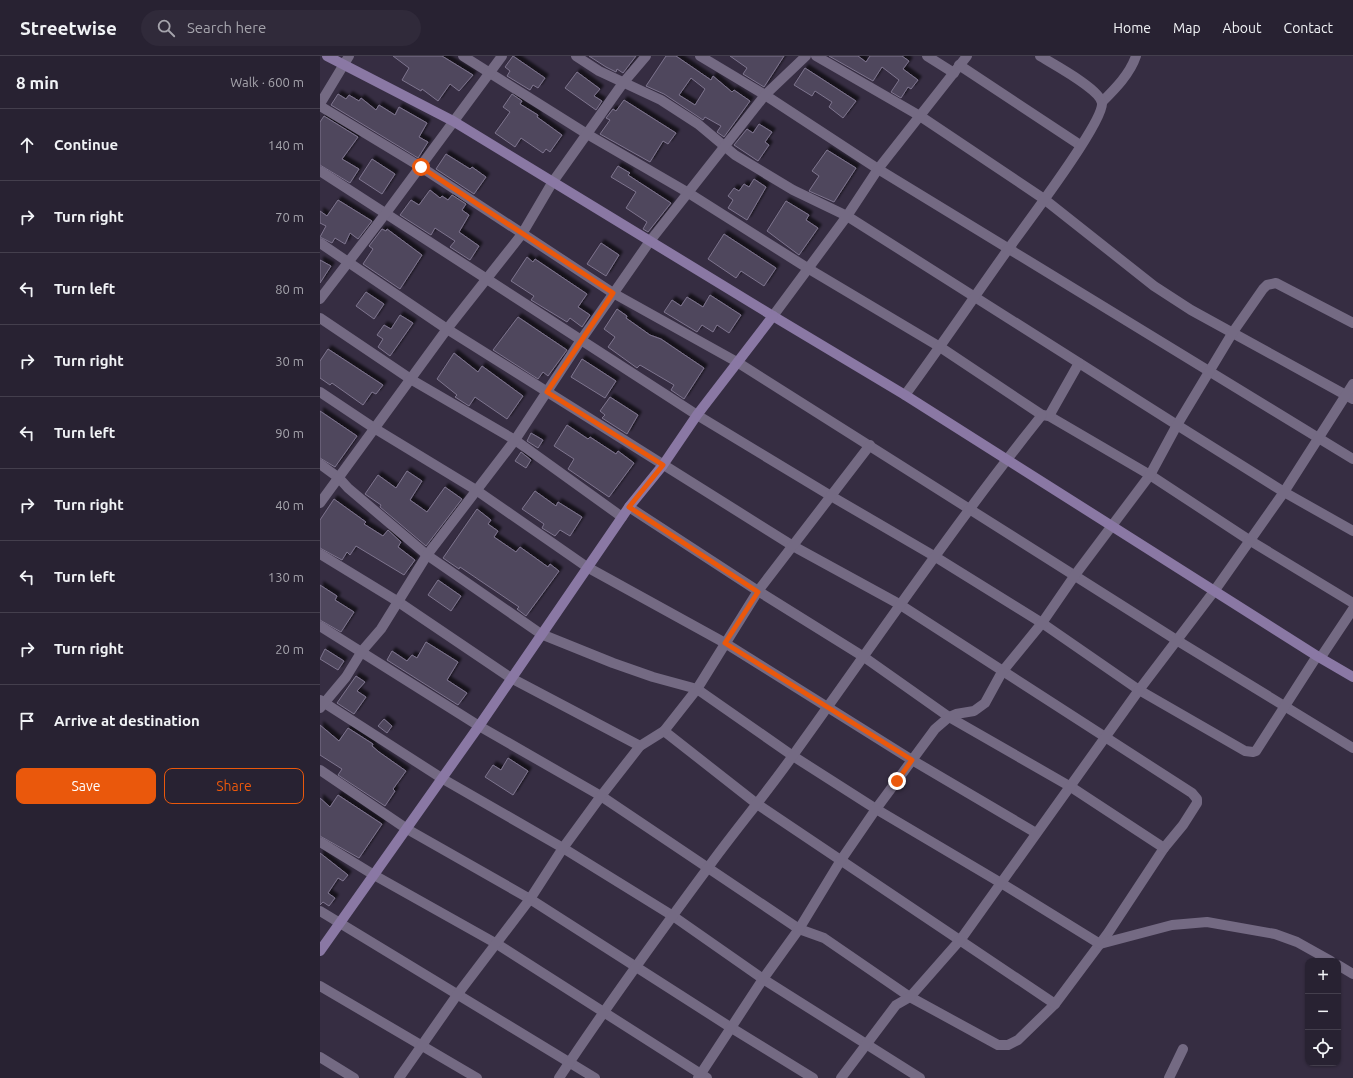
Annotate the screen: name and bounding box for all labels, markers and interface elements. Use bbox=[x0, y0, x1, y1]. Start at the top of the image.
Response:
search box bbox=[141, 10, 421, 46]
text: Streetwise bbox=[20, 17, 117, 39]
icon: search bbox=[155, 17, 177, 39]
text: Search here bbox=[187, 19, 266, 36]
text: Home bbox=[1113, 20, 1151, 36]
text: Map bbox=[1173, 20, 1201, 36]
text: About bbox=[1223, 20, 1262, 36]
text: Contact bbox=[1284, 20, 1333, 36]
text: 8 min bbox=[16, 73, 59, 92]
text: Walk · 600 m bbox=[230, 75, 304, 89]
icon: ahead bbox=[16, 134, 38, 156]
text: Continue bbox=[54, 136, 118, 153]
text: 140 m bbox=[268, 138, 304, 152]
route start bbox=[412, 158, 430, 176]
icon: right bbox=[16, 206, 38, 228]
text: Turn right bbox=[54, 208, 124, 225]
text: 70 m bbox=[275, 210, 304, 224]
icon: left bbox=[16, 278, 38, 300]
text: Turn left bbox=[54, 280, 115, 297]
text: 80 m bbox=[275, 282, 304, 296]
icon: right bbox=[16, 350, 38, 372]
text: Turn right bbox=[54, 352, 124, 369]
text: 30 m bbox=[275, 354, 304, 368]
icon: left bbox=[16, 422, 38, 444]
text: Turn left bbox=[54, 424, 115, 441]
text: 90 m bbox=[275, 426, 304, 440]
icon: right bbox=[16, 494, 38, 516]
text: Turn right bbox=[54, 496, 124, 513]
text: 40 m bbox=[275, 498, 304, 512]
icon: left bbox=[16, 566, 38, 588]
text: Turn left bbox=[54, 568, 115, 585]
text: 130 m bbox=[268, 570, 304, 584]
icon: right bbox=[16, 638, 38, 660]
text: Turn right bbox=[54, 640, 124, 657]
text: 20 m bbox=[275, 642, 304, 656]
icon: arrive bbox=[16, 710, 38, 732]
text: Arrive at destination bbox=[54, 712, 200, 729]
button: Save bbox=[16, 768, 156, 804]
button: Share bbox=[164, 768, 304, 804]
route end bbox=[888, 772, 906, 790]
map controls bbox=[1305, 958, 1341, 1066]
button: + bbox=[1305, 958, 1341, 994]
button: − bbox=[1305, 994, 1341, 1030]
button: locate bbox=[1305, 1030, 1341, 1066]

